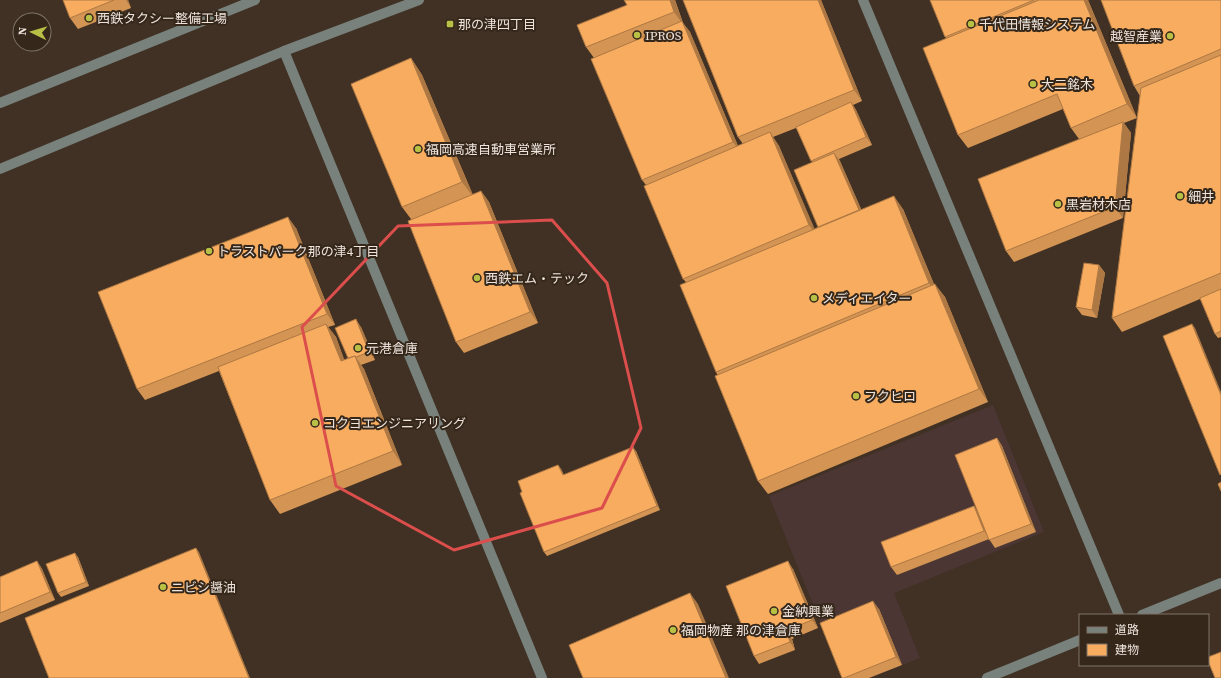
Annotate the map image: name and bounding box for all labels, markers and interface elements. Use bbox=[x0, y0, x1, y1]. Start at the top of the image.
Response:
place label: 西鉄タクシー整備工場 bbox=[97, 10, 227, 27]
north arrow bbox=[12, 12, 52, 52]
marker: 西鉄タクシー整備工場 bbox=[84, 13, 94, 23]
place label: 那の津四丁目 bbox=[458, 16, 536, 33]
place label: 千代田情報システム bbox=[979, 16, 1096, 33]
marker: 那の津四丁目 bbox=[445, 19, 455, 29]
marker: 千代田情報システム bbox=[966, 19, 976, 29]
text: N bbox=[15, 27, 30, 36]
place label: IPROS bbox=[645, 27, 682, 44]
place label: 越智産業 bbox=[1110, 28, 1162, 45]
marker: IPROS bbox=[632, 30, 642, 40]
marker: 越智産業 bbox=[1165, 31, 1175, 41]
place label: 大二銘木 bbox=[1041, 76, 1093, 93]
marker: 大二銘木 bbox=[1028, 79, 1038, 89]
place label: 福岡高速自動車営業所 bbox=[426, 141, 556, 158]
marker: 福岡高速自動車営業所 bbox=[413, 144, 423, 154]
place label: 細井 bbox=[1188, 188, 1214, 205]
marker: 細井 bbox=[1175, 191, 1185, 201]
place label: 黒岩材木店 bbox=[1066, 196, 1131, 213]
marker: 黒岩材木店 bbox=[1053, 199, 1063, 209]
place label: トラストパーク那の津4丁目 bbox=[217, 243, 379, 260]
marker: トラストパーク那の津4丁目 bbox=[204, 246, 214, 256]
place label: 西鉄エム・テック bbox=[485, 270, 589, 287]
marker: 西鉄エム・テック bbox=[472, 273, 482, 283]
place label: メディエイター bbox=[822, 290, 912, 307]
marker: メディエイター bbox=[809, 293, 819, 303]
place label: 元港倉庫 bbox=[366, 340, 418, 357]
marker: 元港倉庫 bbox=[353, 343, 363, 353]
place label: フクヒロ bbox=[864, 388, 916, 405]
marker: フクヒロ bbox=[851, 391, 861, 401]
place label: コクヨエンジニアリング bbox=[323, 415, 466, 432]
marker: コクヨエンジニアリング bbox=[310, 418, 320, 428]
place label: ニビシ醤油 bbox=[171, 579, 236, 596]
marker: ニビシ醤油 bbox=[158, 582, 168, 592]
place label: 金納興業 bbox=[782, 603, 834, 620]
marker: 金納興業 bbox=[769, 606, 779, 616]
legend bbox=[1079, 614, 1209, 666]
place label: 福岡物産 那の津倉庫 bbox=[681, 622, 801, 639]
text: 道路 bbox=[1115, 622, 1139, 638]
marker: 福岡物産 那の津倉庫 bbox=[668, 625, 678, 635]
text: 建物 bbox=[1115, 642, 1139, 658]

